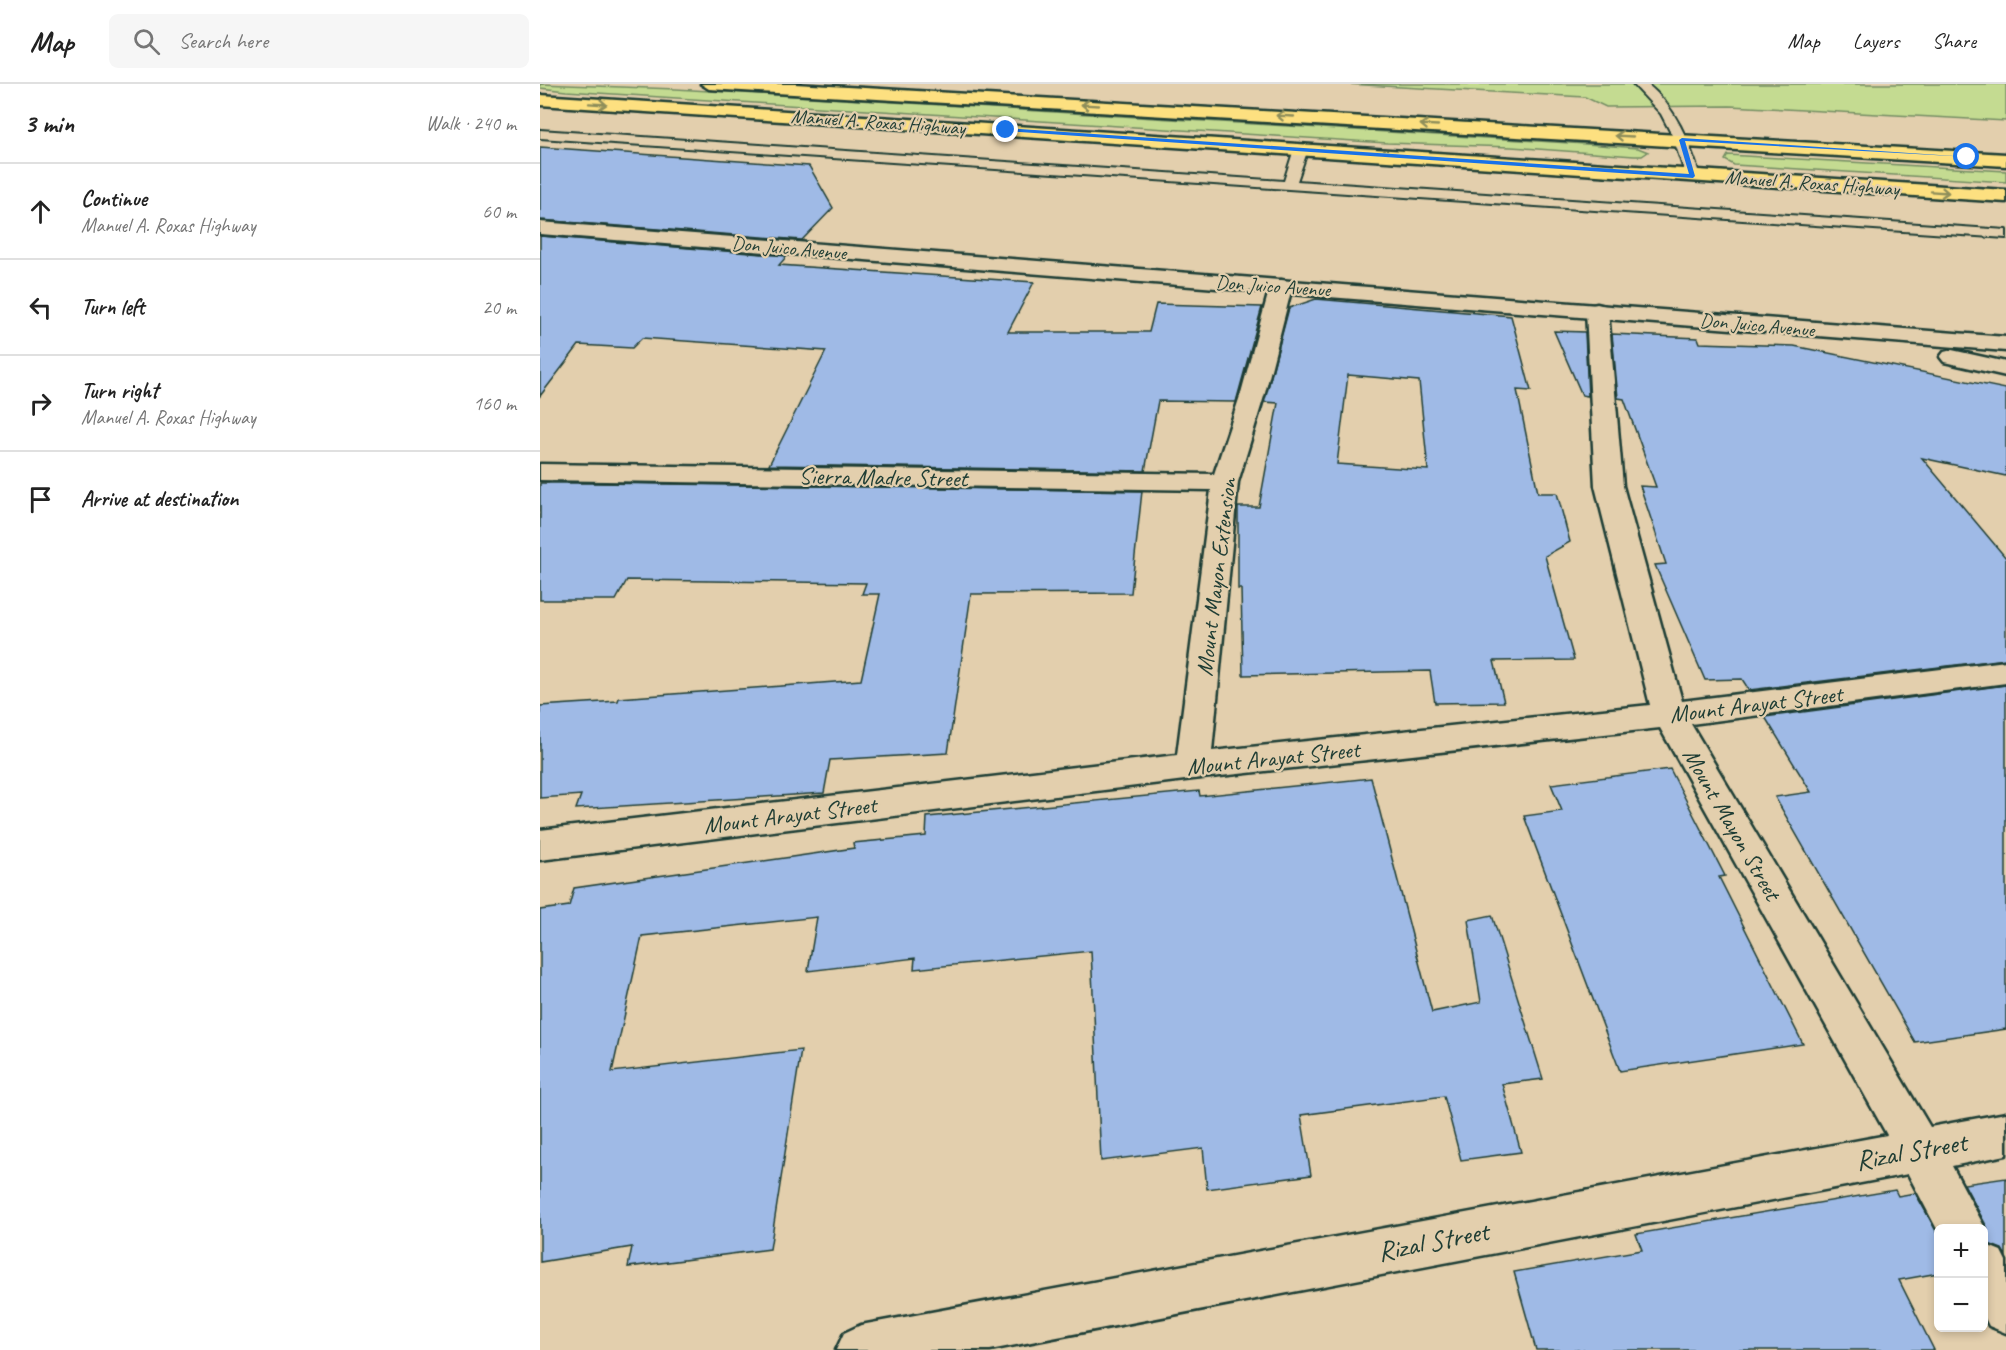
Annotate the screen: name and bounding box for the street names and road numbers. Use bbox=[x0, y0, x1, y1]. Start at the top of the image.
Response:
street label: Manuel A. Roxas Highway bbox=[790, 103, 968, 141]
street label: Manuel A. Roxas Highway bbox=[1724, 164, 1902, 202]
street label: Don Juico Avenue bbox=[731, 231, 849, 266]
street label: Don Juico Avenue bbox=[1215, 270, 1333, 303]
street label: Don Juico Avenue bbox=[1699, 308, 1817, 343]
street label: Sierra Madre Street bbox=[798, 461, 970, 494]
street label: Mount Mayon Extension bbox=[1189, 475, 1243, 678]
street label: Mount Arayat Street bbox=[1668, 678, 1846, 729]
street label: Mount Arayat Street bbox=[1185, 734, 1363, 782]
street label: Mount Mayon Street bbox=[1676, 743, 1789, 907]
street label: Mount Arayat Street bbox=[702, 789, 880, 840]
street label: Rizal Street bbox=[1853, 1124, 1972, 1178]
street label: Rizal Street bbox=[1375, 1213, 1494, 1269]

